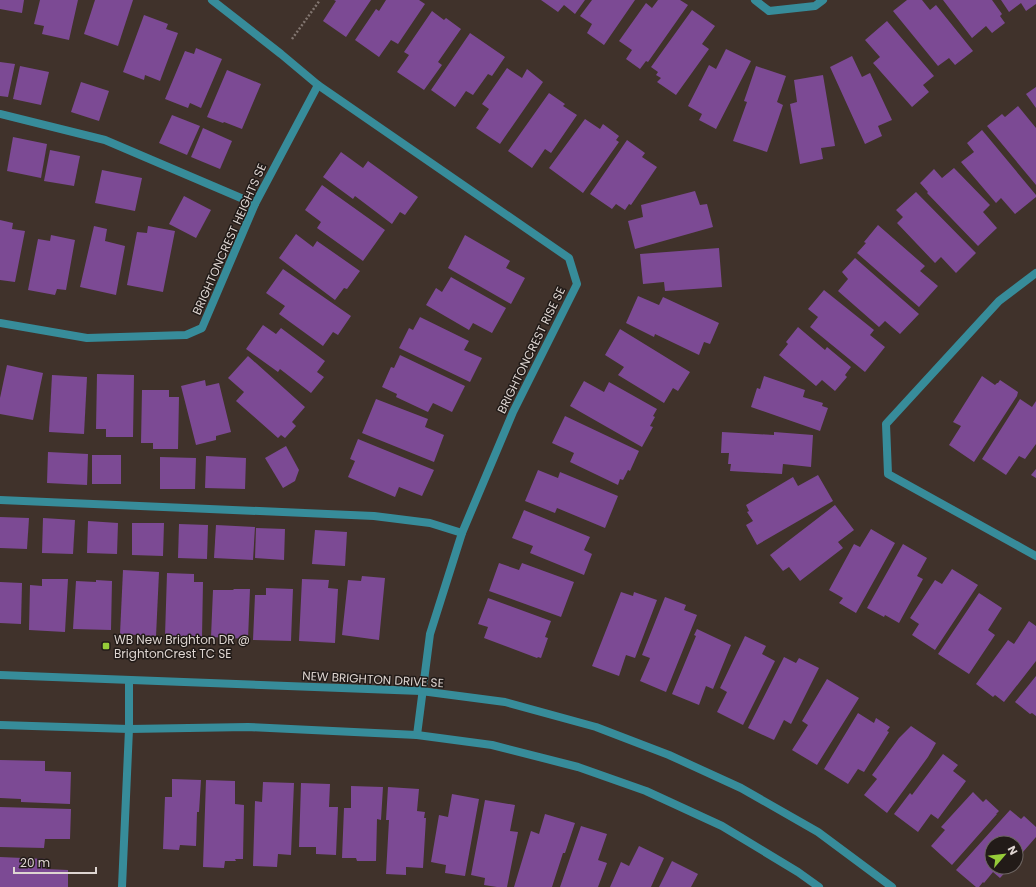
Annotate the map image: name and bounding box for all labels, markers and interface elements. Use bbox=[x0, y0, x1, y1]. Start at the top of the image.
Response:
street label: BRIGHTONCREST HEIGHTS SE bbox=[188, 161, 270, 317]
street label: BRIGHTONCREST RISE SE bbox=[493, 284, 569, 416]
place label: WB New Brighton DR @ BrightonCrest TC SE bbox=[114, 631, 250, 662]
marker: WB New Brighton DR @ BrightonCrest TC SE bbox=[101, 641, 111, 651]
street label: NEW BRIGHTON DRIVE SE bbox=[302, 667, 444, 691]
north arrow bbox=[984, 835, 1024, 875]
text: N bbox=[1004, 843, 1022, 858]
scale bar bbox=[14, 849, 96, 875]
text: 20 m bbox=[20, 854, 50, 871]

